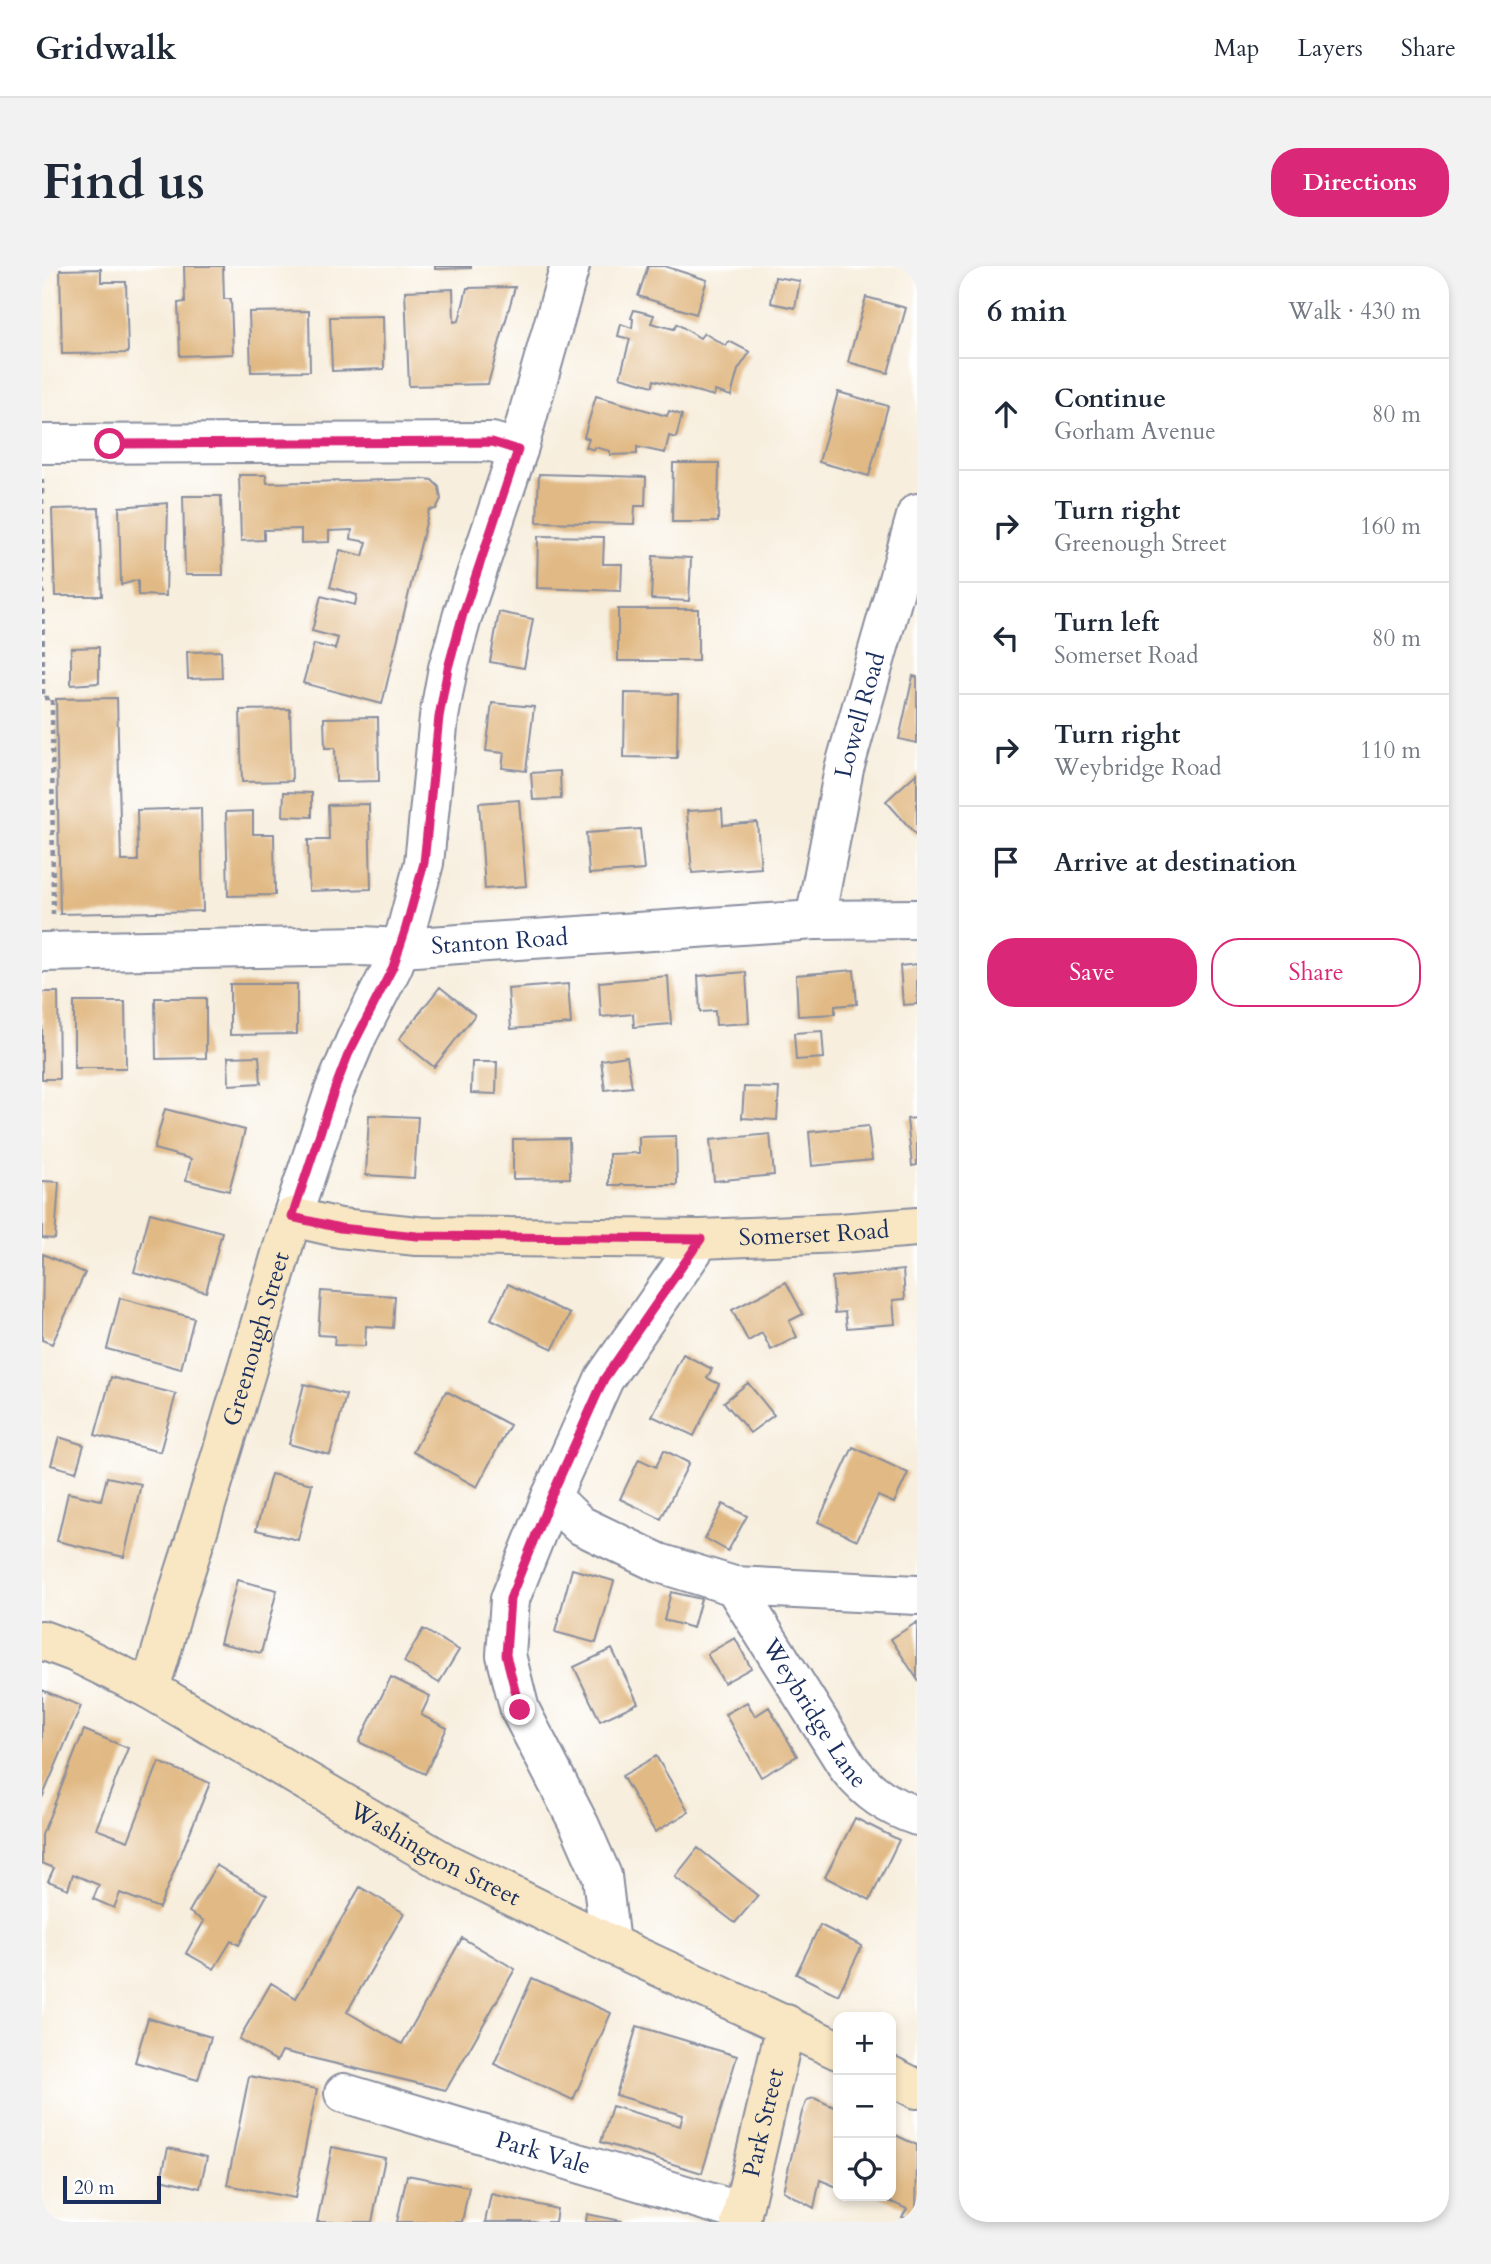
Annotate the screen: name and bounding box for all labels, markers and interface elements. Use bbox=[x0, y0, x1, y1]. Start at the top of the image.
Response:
text: Gridwalk bbox=[35, 26, 177, 71]
text: Map bbox=[1214, 32, 1260, 65]
text: Layers bbox=[1298, 32, 1363, 65]
text: Share bbox=[1401, 32, 1456, 65]
button: Directions bbox=[1271, 148, 1449, 217]
text: Find us bbox=[42, 149, 205, 216]
text: 6 min bbox=[987, 291, 1067, 332]
text: Walk · 430 m bbox=[1288, 296, 1421, 327]
text: Continue bbox=[1054, 381, 1166, 416]
icon: ahead bbox=[987, 395, 1025, 433]
text: 80 m bbox=[1372, 399, 1421, 430]
text: Gorham Avenue bbox=[1054, 416, 1216, 447]
route start bbox=[94, 428, 125, 459]
text: Turn right bbox=[1054, 493, 1181, 528]
icon: right bbox=[987, 507, 1025, 545]
text: 160 m bbox=[1360, 511, 1421, 542]
text: Greenough Street bbox=[1054, 528, 1227, 559]
text: Turn left bbox=[1054, 605, 1159, 640]
icon: left bbox=[987, 619, 1025, 657]
text: 80 m bbox=[1372, 623, 1421, 654]
text: Somerset Road bbox=[1054, 640, 1198, 671]
street label: Lowell Road bbox=[827, 648, 894, 780]
text: Turn right bbox=[1054, 717, 1181, 752]
icon: right bbox=[987, 731, 1025, 769]
text: 110 m bbox=[1360, 735, 1421, 766]
text: Weybridge Road bbox=[1054, 752, 1222, 783]
icon: arrive bbox=[987, 843, 1025, 881]
text: Arrive at destination bbox=[1054, 845, 1297, 880]
street label: Stanton Road bbox=[430, 921, 569, 963]
button: Save bbox=[987, 938, 1197, 1007]
button: Share bbox=[1211, 938, 1421, 1007]
street label: Somerset Road bbox=[738, 1213, 891, 1254]
street label: Greenough Street bbox=[215, 1248, 298, 1430]
street label: Weybridge Lane bbox=[754, 1632, 874, 1796]
route end bbox=[504, 1694, 535, 1725]
street label: Washington Street bbox=[342, 1794, 526, 1914]
map controls bbox=[833, 2012, 896, 2201]
button: + bbox=[833, 2012, 896, 2075]
street label: Park Street bbox=[735, 2065, 792, 2180]
button: − bbox=[833, 2075, 896, 2138]
street label: Park Vale bbox=[492, 2123, 595, 2183]
button: locate bbox=[833, 2138, 896, 2201]
scale bar bbox=[63, 2173, 161, 2205]
text: 20 m bbox=[74, 2175, 115, 2201]

